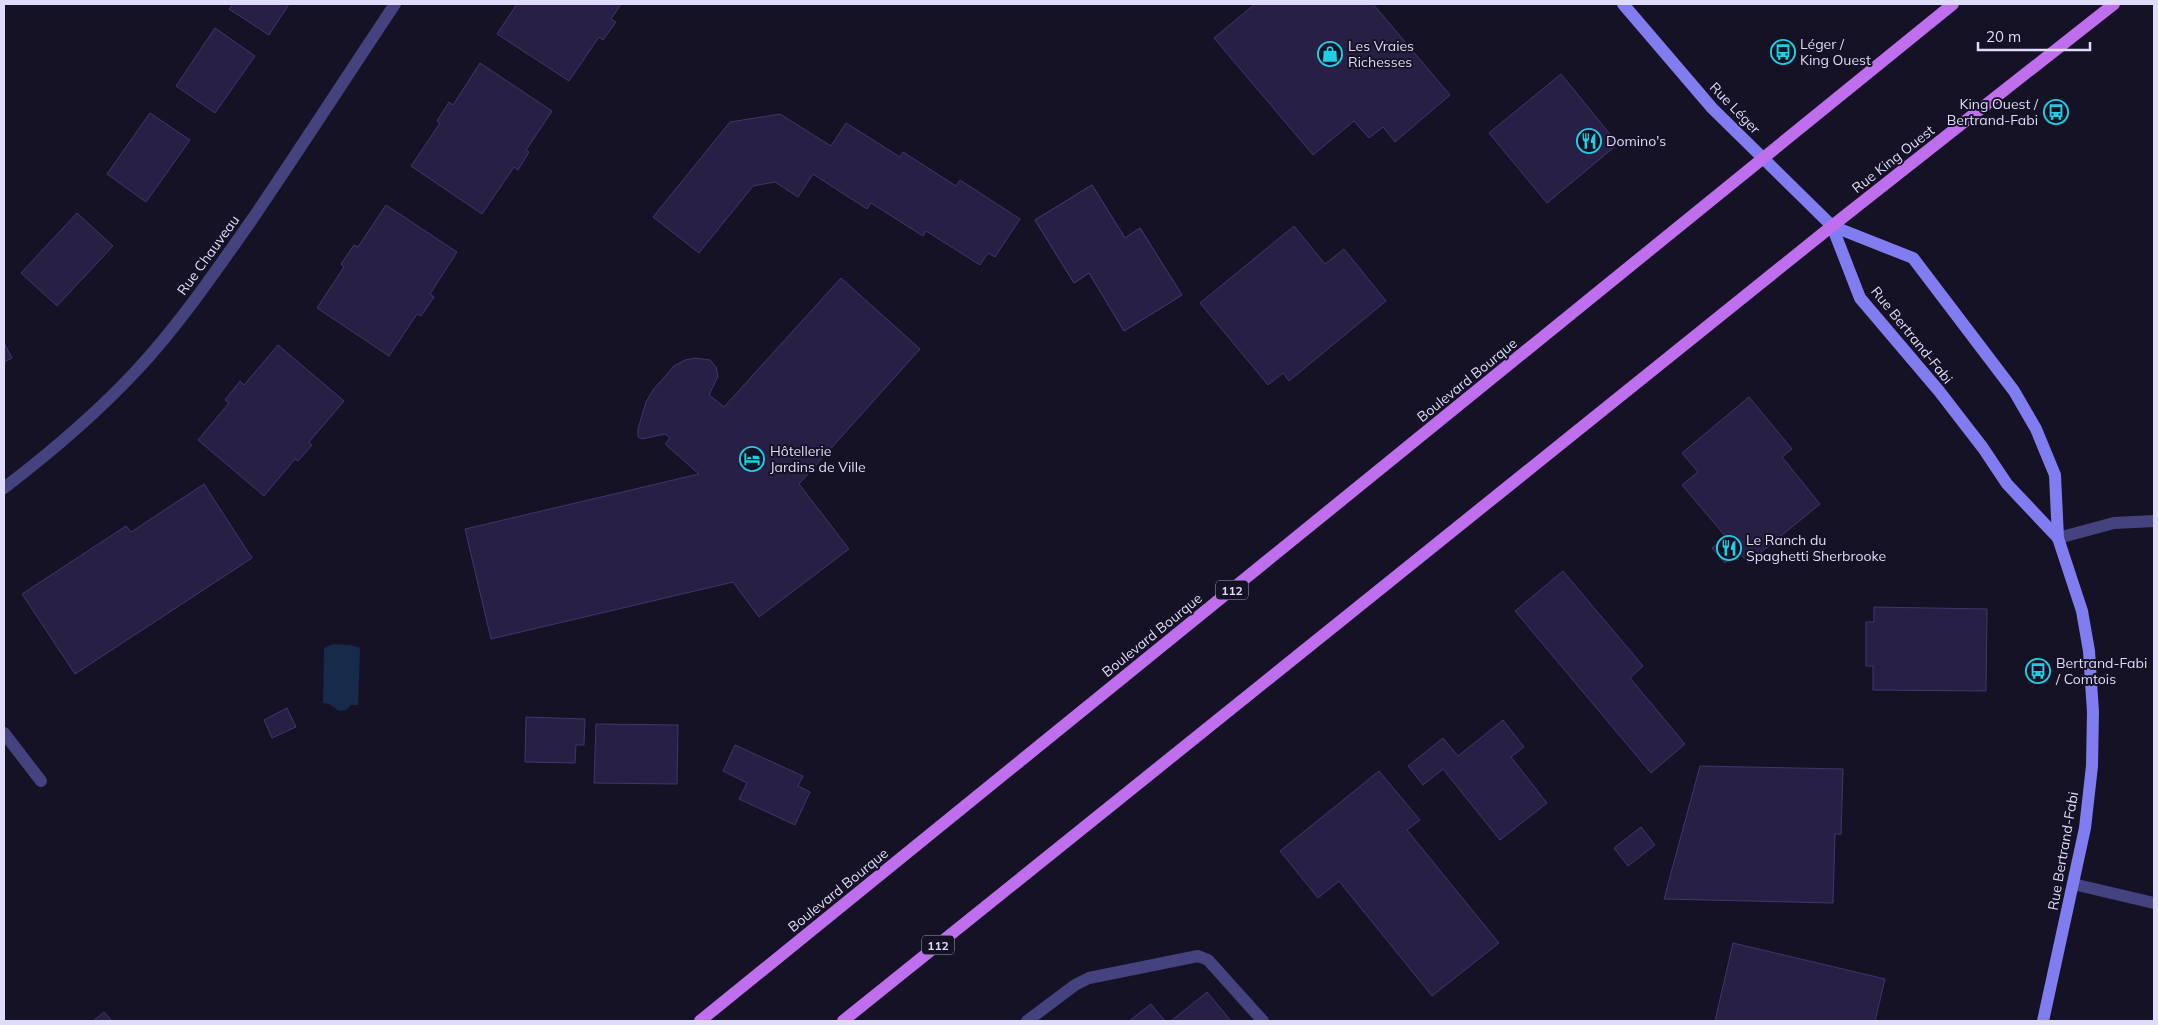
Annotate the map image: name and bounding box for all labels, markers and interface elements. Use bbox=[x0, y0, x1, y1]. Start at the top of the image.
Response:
scale bar bbox=[1978, 20, 2090, 52]
text: 20 m bbox=[1986, 27, 2021, 46]
place label: Léger / King Ouest bbox=[1800, 35, 1871, 69]
place label: Les Vraies Richesses bbox=[1348, 37, 1414, 71]
bus stop icon: Léger / King Ouest bbox=[1770, 39, 1796, 65]
shop icon: Les Vraies Richesses bbox=[1317, 41, 1343, 67]
street label: Rue Léger bbox=[1706, 78, 1765, 138]
place label: King Ouest / Bertrand-Fabi bbox=[1947, 95, 2039, 129]
bus stop icon: King Ouest / Bertrand-Fabi bbox=[2043, 99, 2069, 125]
street label: Rue King Ouest bbox=[1848, 121, 1938, 197]
restaurant icon: Domino's bbox=[1576, 128, 1602, 154]
place label: Domino's bbox=[1606, 132, 1666, 150]
street label: Rue Chauveau bbox=[173, 211, 243, 299]
street label: Rue Bertrand-Fabi bbox=[1867, 283, 1957, 387]
street label: Boulevard Bourque bbox=[1413, 334, 1521, 426]
place label: Hôtellerie Jardins de Ville bbox=[770, 442, 866, 476]
hotel icon: Hôtellerie Jardins de Ville bbox=[739, 446, 765, 472]
place label: Le Ranch du Spaghetti Sherbrooke bbox=[1746, 531, 1886, 565]
restaurant icon: Le Ranch du Spaghetti Sherbrooke bbox=[1716, 535, 1742, 561]
road number: 112 bbox=[1216, 580, 1248, 600]
street label: Boulevard Bourque bbox=[1098, 589, 1206, 681]
place label: Bertrand-Fabi / Comtois bbox=[2055, 654, 2147, 688]
bus stop icon: Bertrand-Fabi / Comtois bbox=[2025, 658, 2051, 684]
street label: Rue Bertrand-Fabi bbox=[2044, 790, 2082, 912]
street label: Boulevard Bourque bbox=[784, 844, 892, 936]
road number: 112 bbox=[922, 936, 954, 954]

